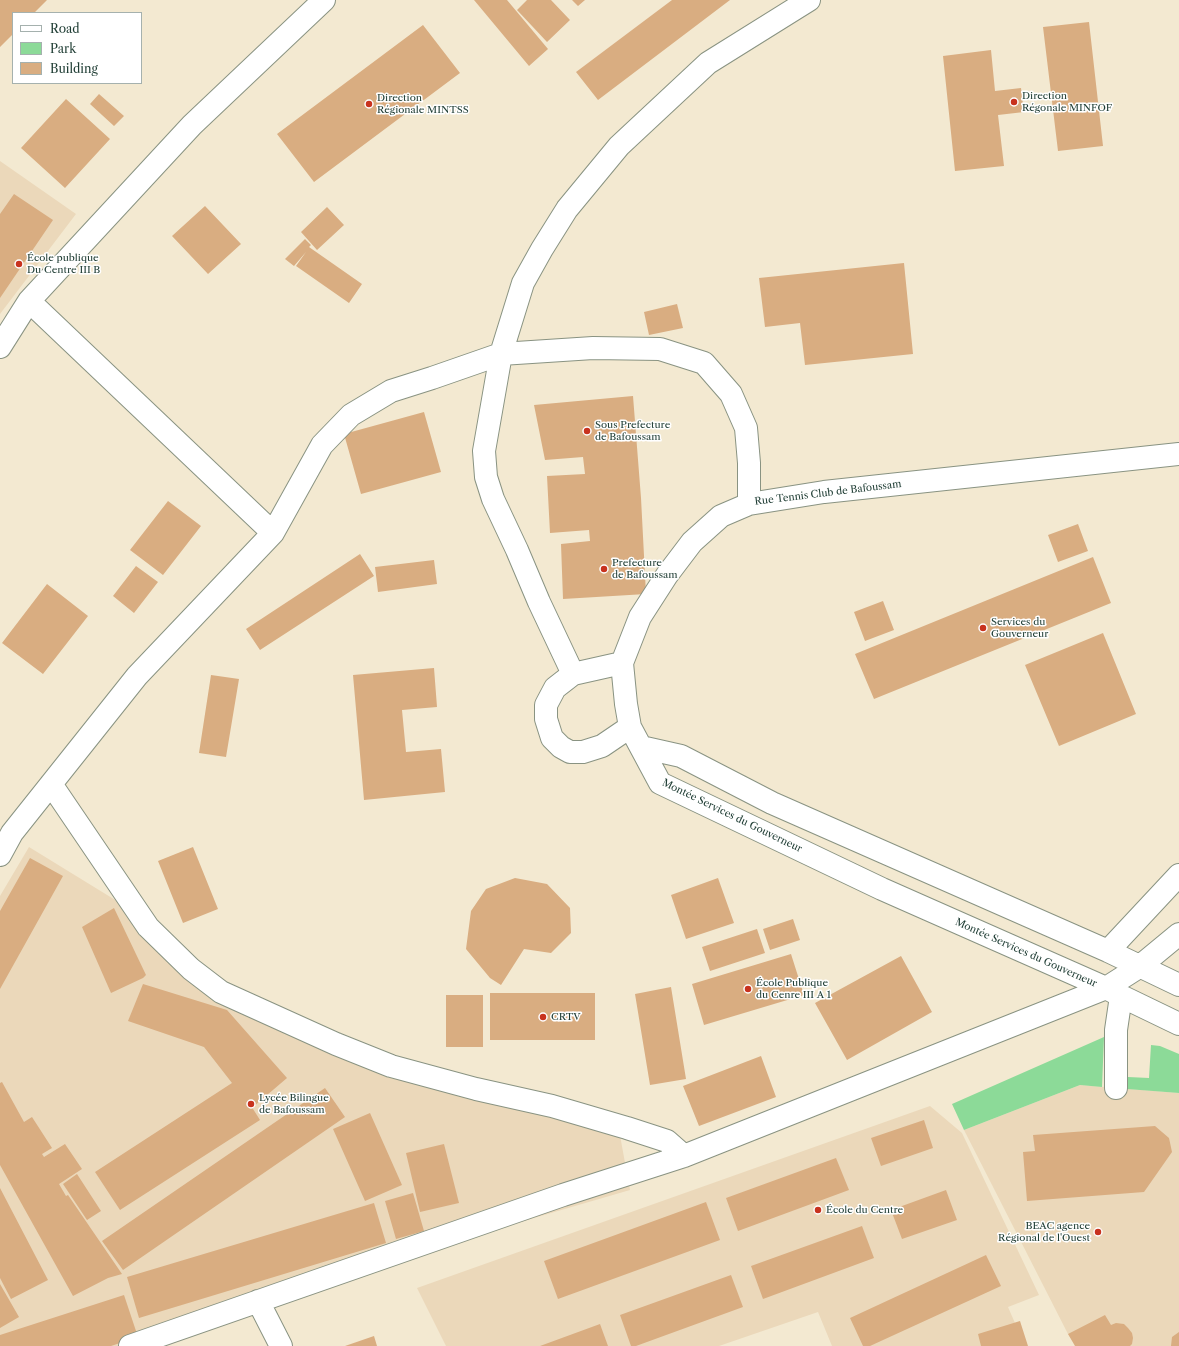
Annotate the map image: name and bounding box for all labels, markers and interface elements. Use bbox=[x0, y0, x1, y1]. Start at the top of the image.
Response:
legend bbox=[12, 12, 142, 84]
text: Road bbox=[50, 21, 80, 36]
text: Park bbox=[50, 41, 76, 56]
text: Building bbox=[50, 61, 98, 76]
place label: Direction Régonale MINFOF bbox=[1022, 90, 1112, 114]
place label: Direction Régionale MINTSS bbox=[377, 92, 469, 116]
marker: Direction Régonale MINFOF bbox=[1009, 97, 1019, 107]
marker: Direction Régionale MINTSS bbox=[364, 99, 374, 109]
place label: École publique Du Centre III B bbox=[27, 252, 100, 276]
marker: École publique Du Centre III B bbox=[14, 259, 24, 269]
place label: Sous Prefecture de Bafoussam bbox=[595, 419, 670, 442]
marker: Sous Prefecture de Bafoussam bbox=[582, 426, 592, 436]
street label: Rue Tennis Club de Bafoussam bbox=[754, 478, 902, 508]
place label: Prefecture de Bafoussam bbox=[612, 557, 678, 580]
marker: Prefecture de Bafoussam bbox=[599, 564, 609, 574]
place label: Services du Gouverneur bbox=[991, 616, 1048, 640]
marker: Services du Gouverneur bbox=[978, 623, 988, 633]
street label: Montée Services du Gouverneur bbox=[660, 777, 804, 855]
street label: Montée Services du Gouverneur bbox=[953, 916, 1099, 990]
place label: École Publique du Cenre III A 1 bbox=[756, 977, 831, 1000]
marker: École Publique du Cenre III A 1 bbox=[743, 984, 753, 994]
place label: CRTV bbox=[551, 1011, 581, 1023]
marker: CRTV bbox=[538, 1012, 548, 1022]
place label: Lycée Bilingue de Bafoussam bbox=[259, 1092, 329, 1116]
marker: Lycée Bilingue de Bafoussam bbox=[246, 1099, 256, 1109]
place label: École du Centre bbox=[826, 1204, 903, 1216]
marker: École du Centre bbox=[813, 1205, 823, 1215]
place label: BEAC agence Régional de l'Ouest bbox=[998, 1220, 1090, 1244]
marker: BEAC agence Régional de l'Ouest bbox=[1093, 1227, 1103, 1237]

